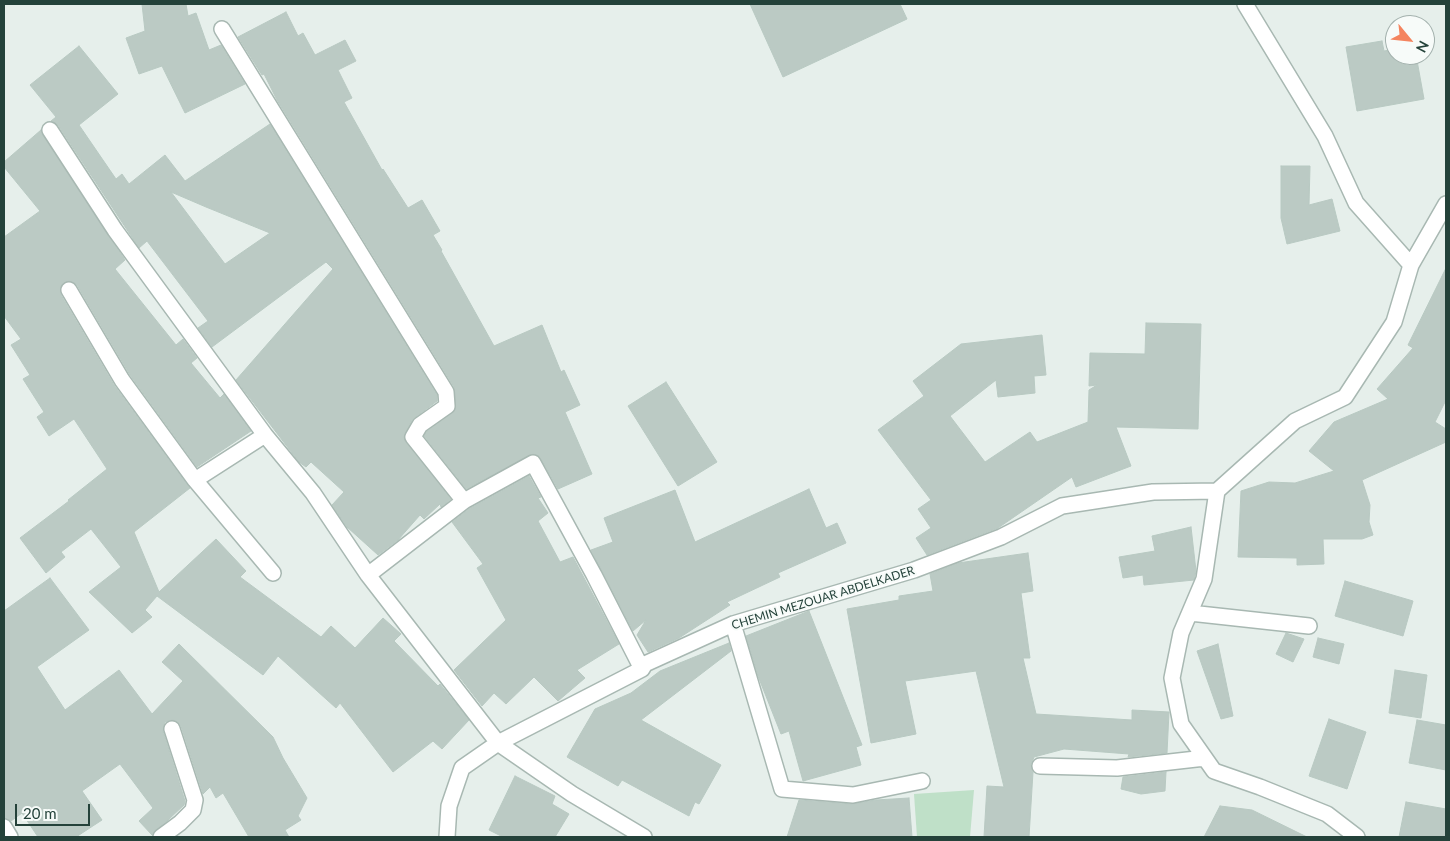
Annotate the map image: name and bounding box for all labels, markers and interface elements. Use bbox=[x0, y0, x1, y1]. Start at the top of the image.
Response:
north arrow bbox=[1385, 15, 1435, 65]
text: N bbox=[1413, 38, 1433, 56]
street label: CHEMIN MEZOUAR ABDELKADER bbox=[730, 563, 916, 633]
scale bar bbox=[18, 794, 92, 826]
text: 20 m bbox=[23, 804, 57, 822]

